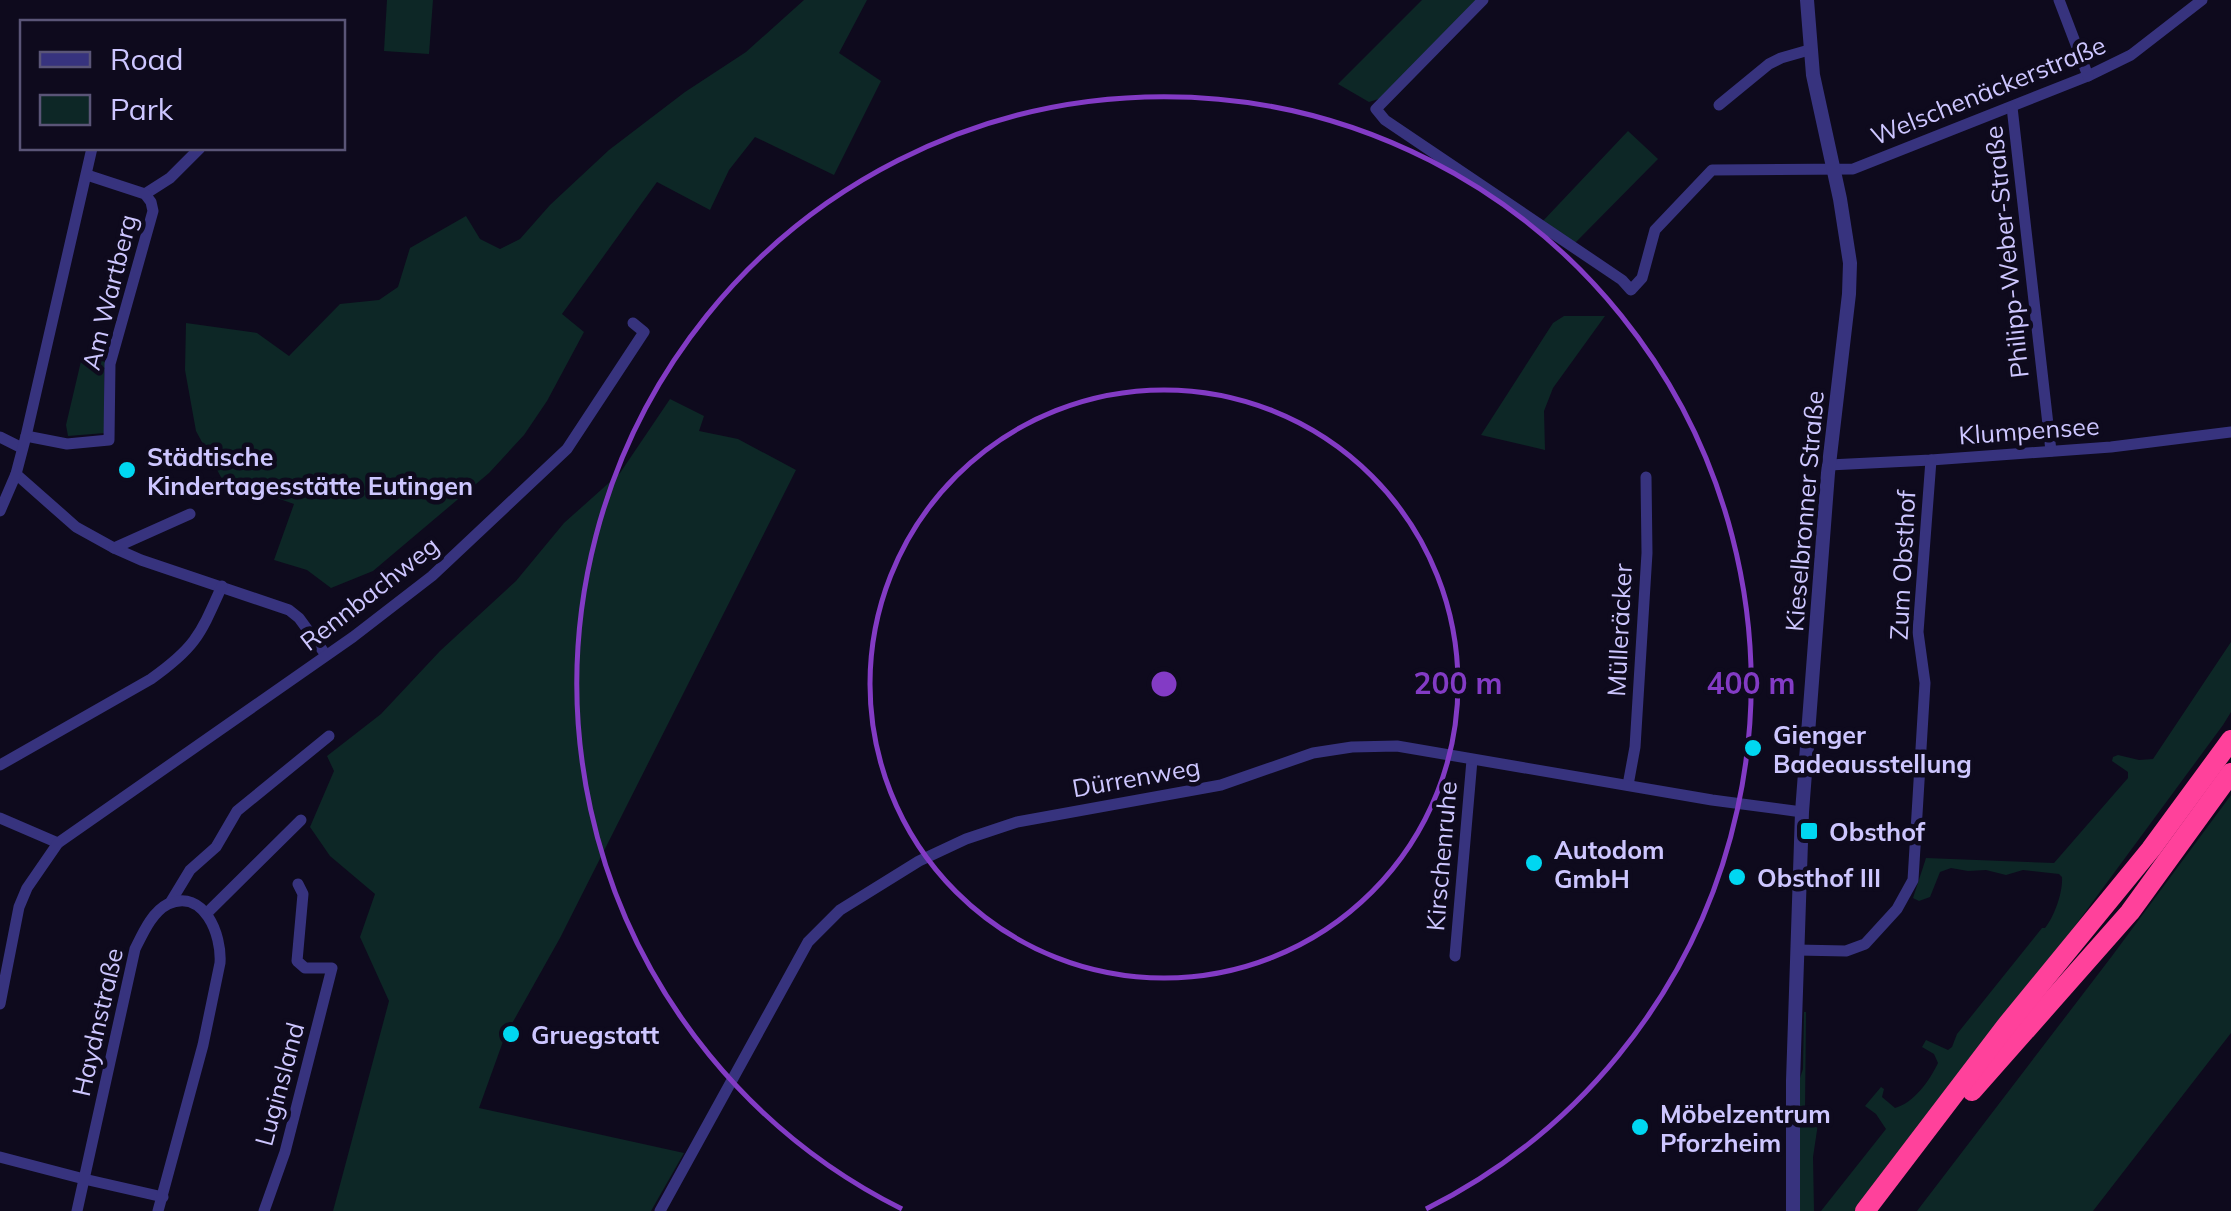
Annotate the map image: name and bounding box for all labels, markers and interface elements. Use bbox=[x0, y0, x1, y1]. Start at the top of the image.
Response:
legend bbox=[20, 20, 345, 150]
street label: Welschenäckerstraße bbox=[1866, 29, 2110, 151]
text: Road bbox=[110, 40, 184, 78]
text: Park bbox=[110, 90, 174, 128]
street label: Philipp-Weber-Straße bbox=[1977, 124, 2035, 380]
street label: Am Wartberg bbox=[75, 211, 143, 373]
street label: Kieselbronner Straße bbox=[1778, 389, 1830, 633]
street label: Klumpensee bbox=[1958, 410, 2100, 450]
place label: Städtische Kindertagesstätte Eutingen bbox=[147, 441, 473, 501]
marker: Städtische Kindertagesstätte Eutingen bbox=[116, 459, 138, 481]
street label: Zum Obsthof bbox=[1883, 489, 1921, 641]
street label: Rennbachweg bbox=[294, 529, 444, 657]
street label: Mülleräcker bbox=[1600, 563, 1638, 697]
text: 200 m bbox=[1413, 664, 1503, 702]
text: 400 m bbox=[1706, 664, 1796, 702]
centre of rings bbox=[1146, 666, 1182, 702]
place label: Gienger Badeausstellung bbox=[1773, 719, 1972, 779]
marker: Gienger Badeausstellung bbox=[1742, 737, 1764, 759]
street label: Dürrenweg bbox=[1070, 750, 1202, 804]
street label: Kirschenruhe bbox=[1419, 780, 1463, 932]
place label: Obsthof bbox=[1829, 816, 1926, 847]
marker: Obsthof bbox=[1798, 820, 1820, 842]
place label: Autodom GmbH bbox=[1554, 834, 1665, 894]
marker: Autodom GmbH bbox=[1523, 852, 1545, 874]
place label: Obsthof III bbox=[1757, 862, 1881, 893]
marker: Obsthof III bbox=[1726, 866, 1748, 888]
street label: Haydnstraße bbox=[65, 945, 129, 1099]
street label: Luginsland bbox=[248, 1019, 310, 1149]
place label: Gruegstatt bbox=[531, 1019, 660, 1050]
marker: Gruegstatt bbox=[500, 1023, 522, 1045]
place label: Möbelzentrum Pforzheim bbox=[1660, 1098, 1831, 1158]
marker: Möbelzentrum Pforzheim bbox=[1629, 1116, 1651, 1138]

